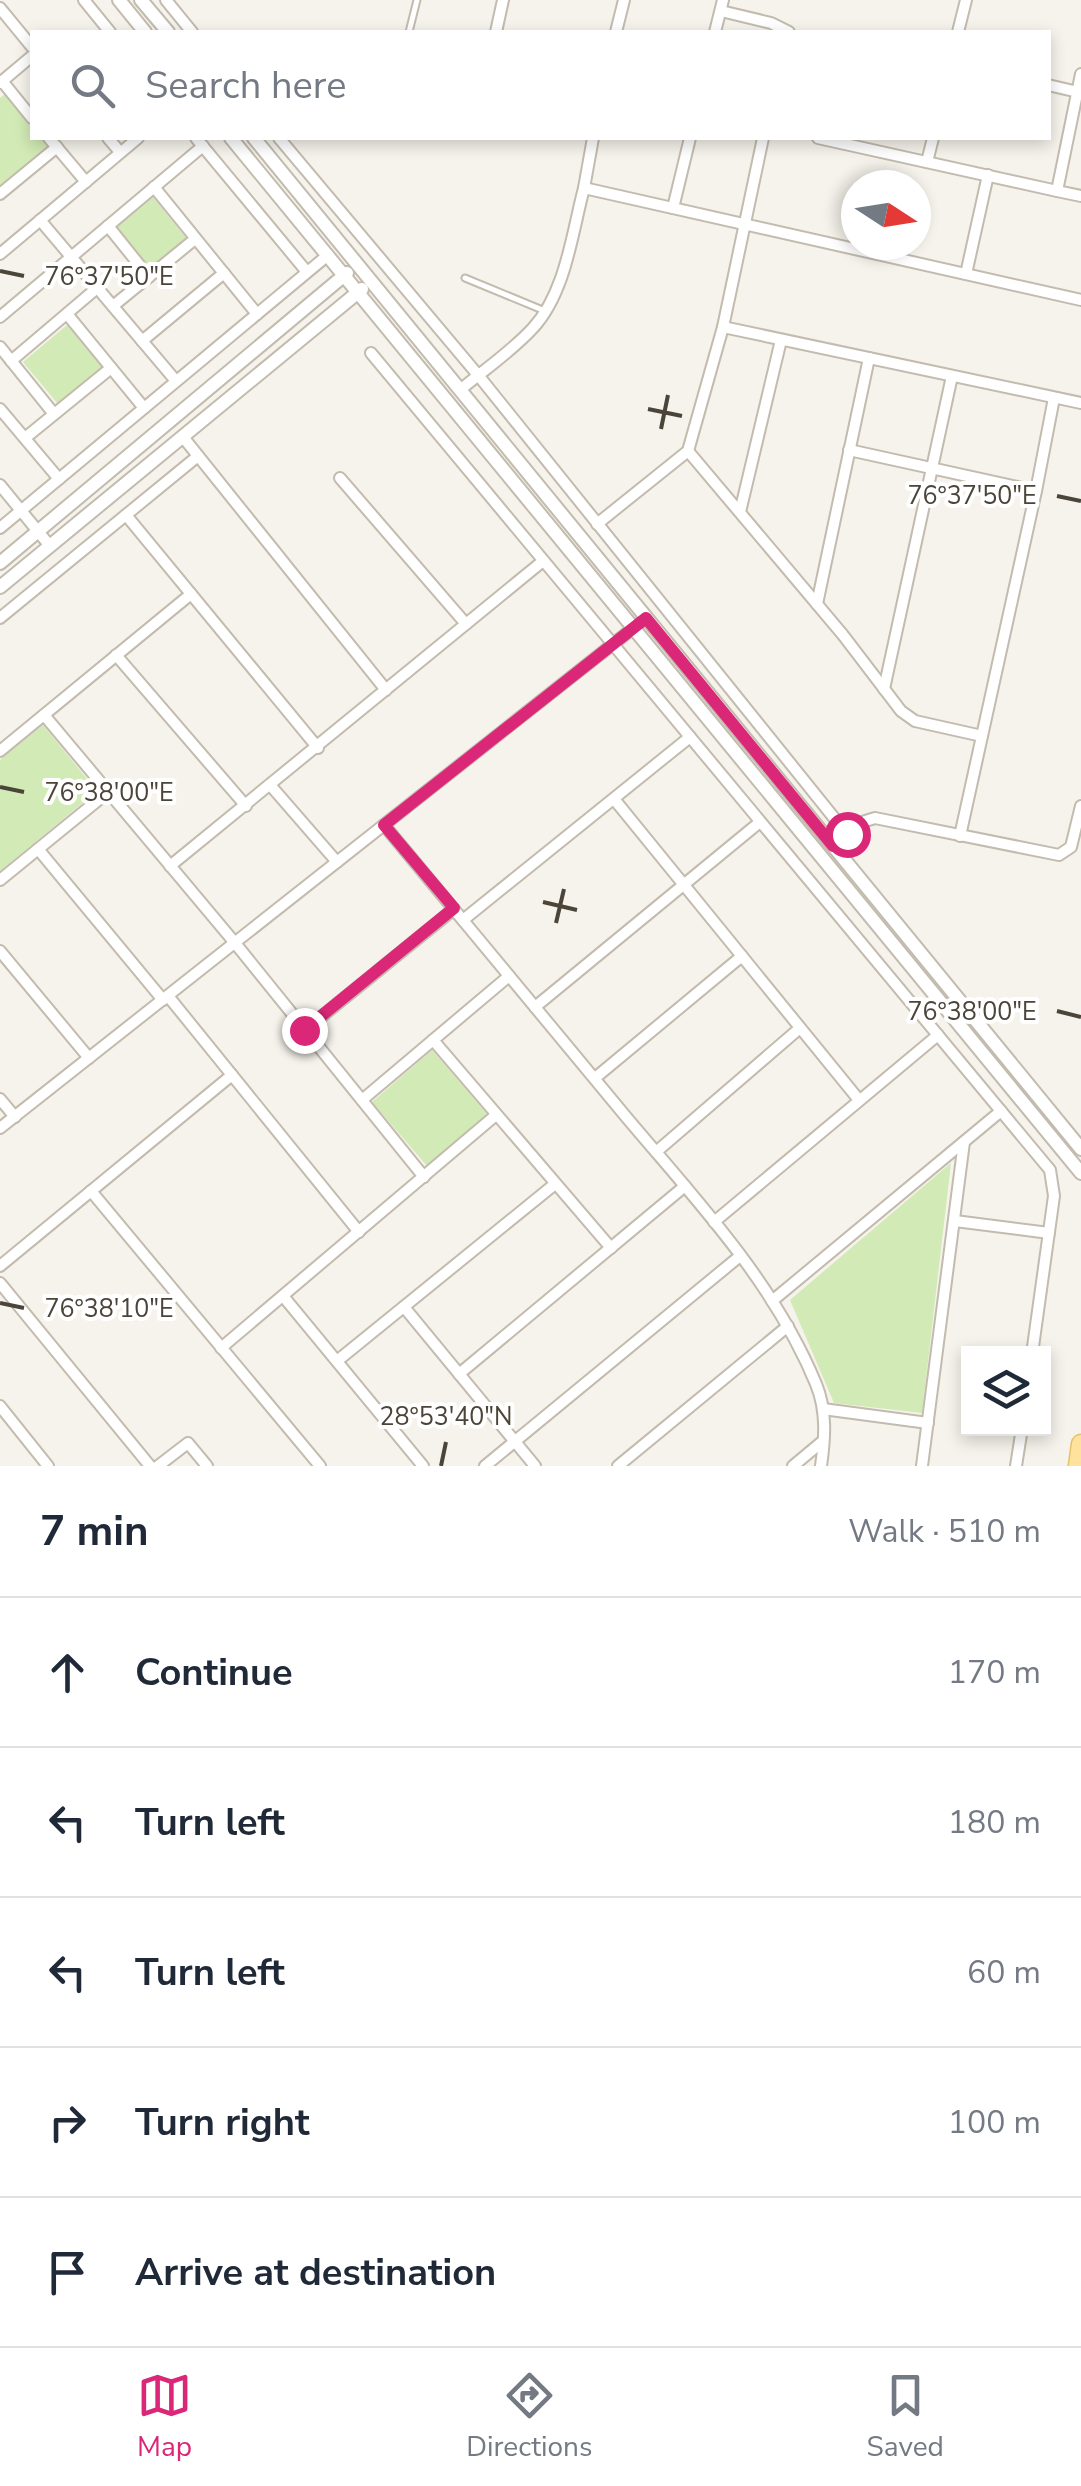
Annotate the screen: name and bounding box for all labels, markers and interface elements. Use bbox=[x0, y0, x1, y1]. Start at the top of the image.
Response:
search box bbox=[30, 30, 1051, 140]
icon: search bbox=[65, 58, 120, 113]
text: Search here bbox=[145, 60, 346, 111]
north arrow bbox=[841, 170, 931, 260]
text: 76°37'50"E bbox=[44, 260, 174, 294]
text: 76°37'50"E bbox=[907, 479, 1037, 513]
text: 76°38'00"E bbox=[44, 776, 174, 810]
route start bbox=[825, 812, 871, 858]
text: 76°38'00"E bbox=[907, 995, 1037, 1029]
route end bbox=[282, 1008, 328, 1054]
text: 76°38'10"E bbox=[44, 1292, 174, 1326]
map controls bbox=[961, 1346, 1051, 1436]
button: layers bbox=[961, 1346, 1051, 1436]
text: 28°53'40"N bbox=[379, 1400, 513, 1434]
text: 7 min bbox=[40, 1503, 149, 1560]
text: Walk · 510 m bbox=[848, 1510, 1041, 1553]
icon: ahead bbox=[40, 1645, 95, 1700]
text: Continue bbox=[135, 1647, 293, 1698]
text: 170 m bbox=[948, 1651, 1041, 1694]
icon: left bbox=[40, 1795, 95, 1850]
text: Turn left bbox=[135, 1797, 285, 1848]
text: 180 m bbox=[948, 1801, 1041, 1844]
icon: left bbox=[40, 1945, 95, 2000]
text: Turn left bbox=[135, 1947, 285, 1998]
text: 60 m bbox=[967, 1951, 1041, 1994]
icon: right bbox=[40, 2095, 95, 2150]
text: Turn right bbox=[135, 2097, 310, 2148]
text: 100 m bbox=[948, 2101, 1041, 2144]
icon: arrive bbox=[40, 2245, 95, 2300]
text: Arrive at destination bbox=[135, 2247, 496, 2298]
tab: Map bbox=[137, 2368, 192, 2466]
tab: Directions bbox=[466, 2368, 592, 2466]
tab: Saved bbox=[867, 2368, 944, 2466]

